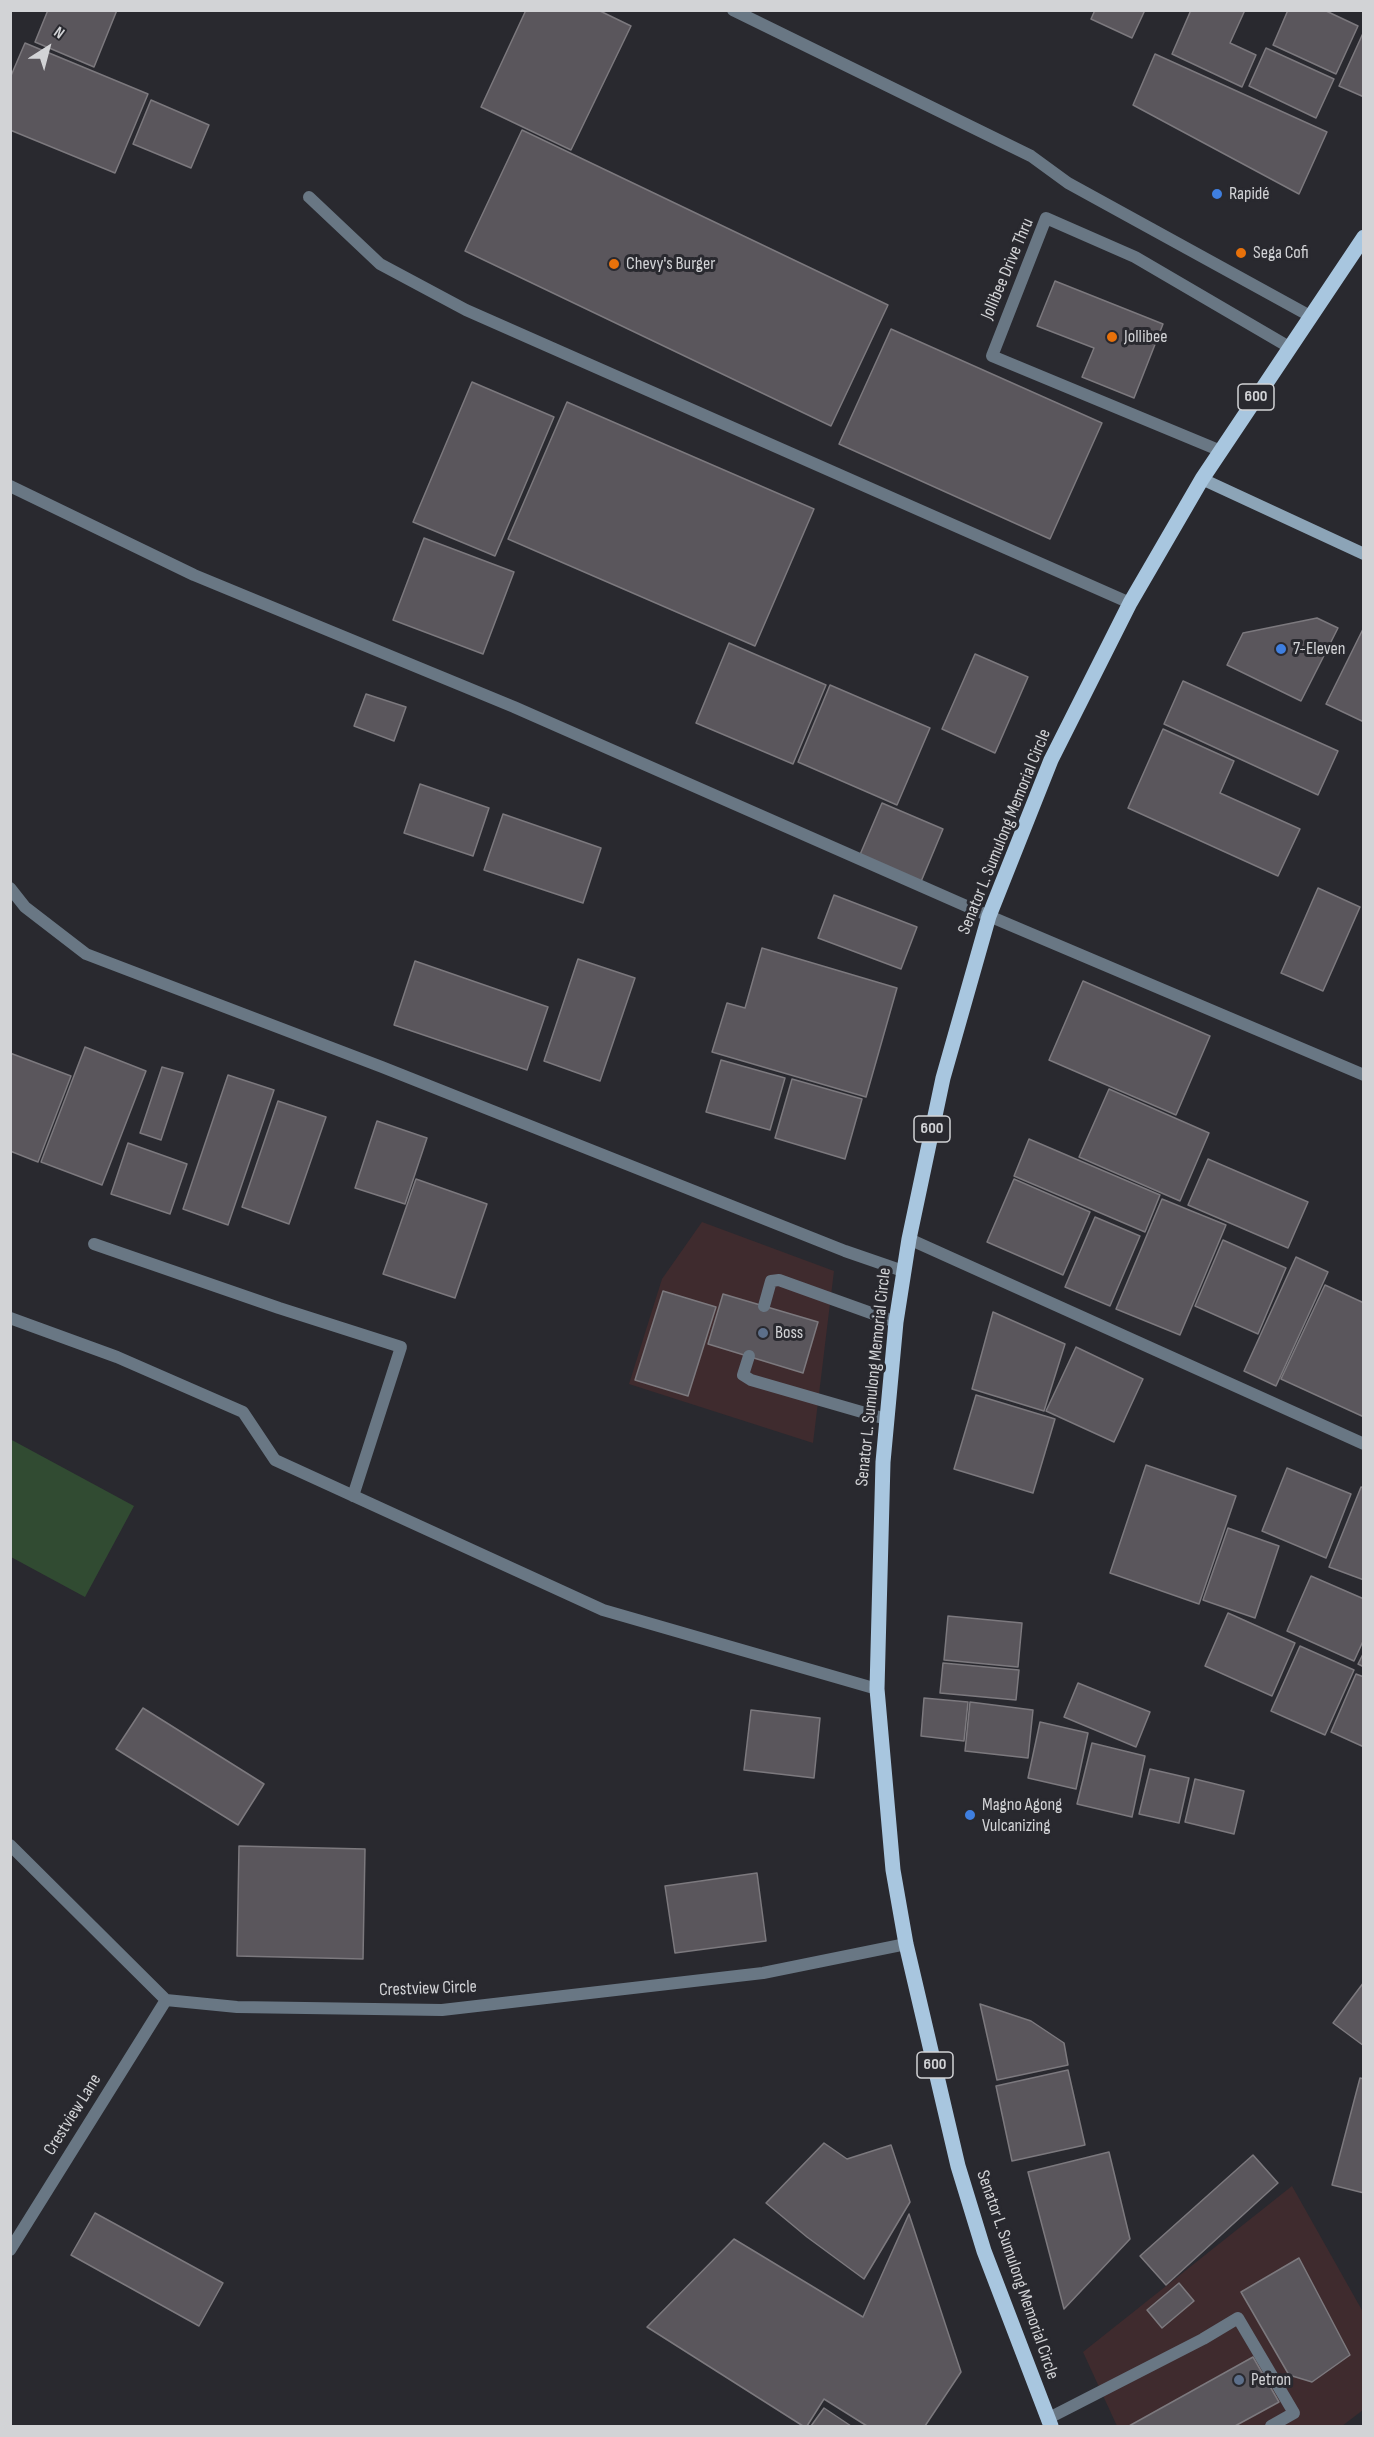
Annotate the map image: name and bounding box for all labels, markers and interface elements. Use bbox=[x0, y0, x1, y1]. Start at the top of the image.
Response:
north arrow bbox=[18, 18, 78, 78]
text: N bbox=[50, 23, 68, 43]
place label: Rapidé bbox=[1229, 183, 1270, 205]
marker: Rapidé bbox=[1210, 187, 1224, 201]
street label: Jollibee Drive Thru bbox=[977, 215, 1039, 323]
place label: Sega Cofi bbox=[1253, 242, 1309, 264]
marker: Sega Cofi bbox=[1234, 246, 1248, 260]
place label: Chevy's Burger bbox=[626, 253, 715, 275]
marker: Chevy's Burger bbox=[607, 257, 621, 271]
place label: Jollibee bbox=[1124, 326, 1168, 348]
marker: Jollibee bbox=[1105, 330, 1119, 344]
road number: 600 bbox=[1238, 384, 1274, 410]
place label: 7-Eleven bbox=[1293, 638, 1346, 660]
marker: 7-Eleven bbox=[1274, 642, 1288, 656]
street label: Senator L. Sumulong Memorial Circle bbox=[954, 726, 1056, 938]
road number: 600 bbox=[914, 1116, 950, 1142]
street label: Senator L. Sumulong Memorial Circle bbox=[852, 1267, 896, 1487]
place label: Boss bbox=[775, 1322, 803, 1344]
marker: Boss bbox=[756, 1326, 770, 1340]
place label: Magno Agong Vulcanizing bbox=[982, 1794, 1062, 1836]
marker: Magno Agong Vulcanizing bbox=[963, 1808, 977, 1822]
street label: Crestview Circle bbox=[379, 1976, 477, 2002]
road number: 600 bbox=[917, 2052, 953, 2078]
street label: Crestview Lane bbox=[40, 2070, 106, 2160]
street label: Senator L. Sumulong Memorial Circle bbox=[971, 2168, 1063, 2382]
place label: Petron bbox=[1251, 2369, 1291, 2391]
marker: Petron bbox=[1232, 2373, 1246, 2387]

